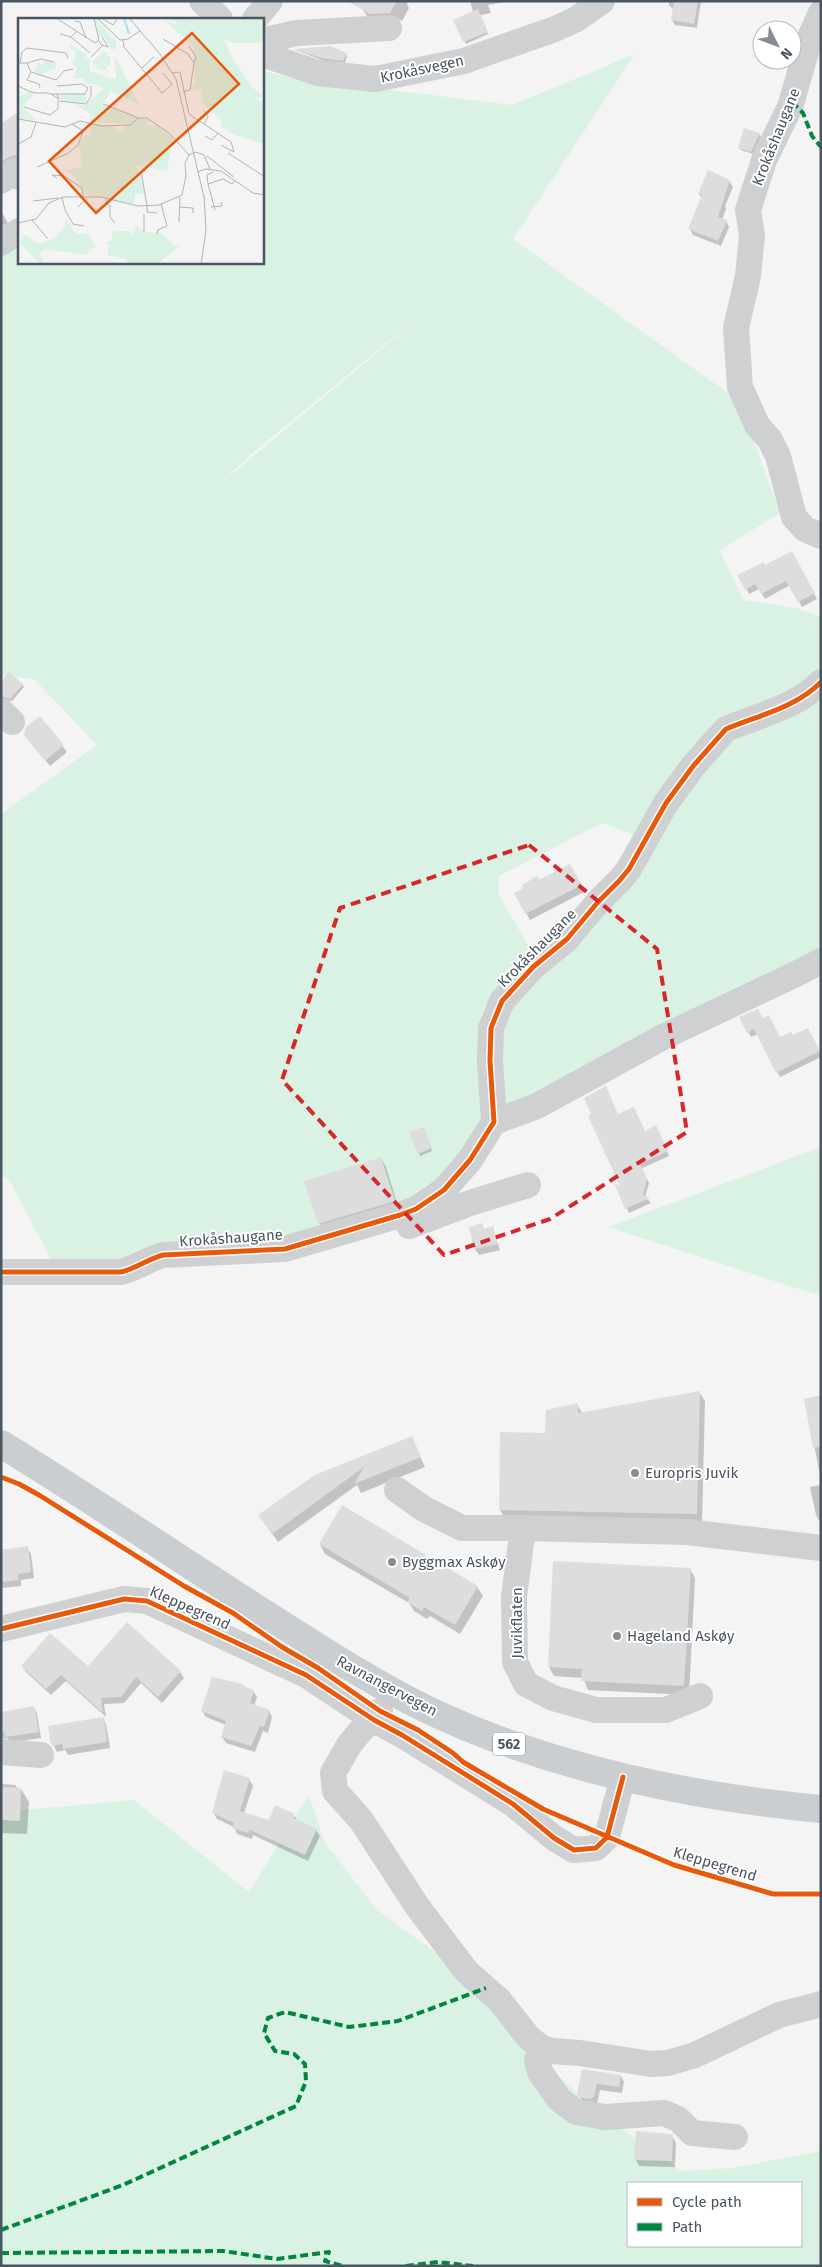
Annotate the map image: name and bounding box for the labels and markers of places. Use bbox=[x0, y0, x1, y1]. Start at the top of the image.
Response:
place label: Europris Juvik bbox=[645, 1464, 738, 1482]
marker: Europris Juvik bbox=[629, 1467, 641, 1479]
place label: Byggmax Askøy bbox=[402, 1553, 506, 1571]
marker: Byggmax Askøy bbox=[386, 1556, 398, 1568]
place label: Hageland Askøy bbox=[627, 1627, 735, 1645]
marker: Hageland Askøy bbox=[611, 1630, 623, 1642]

